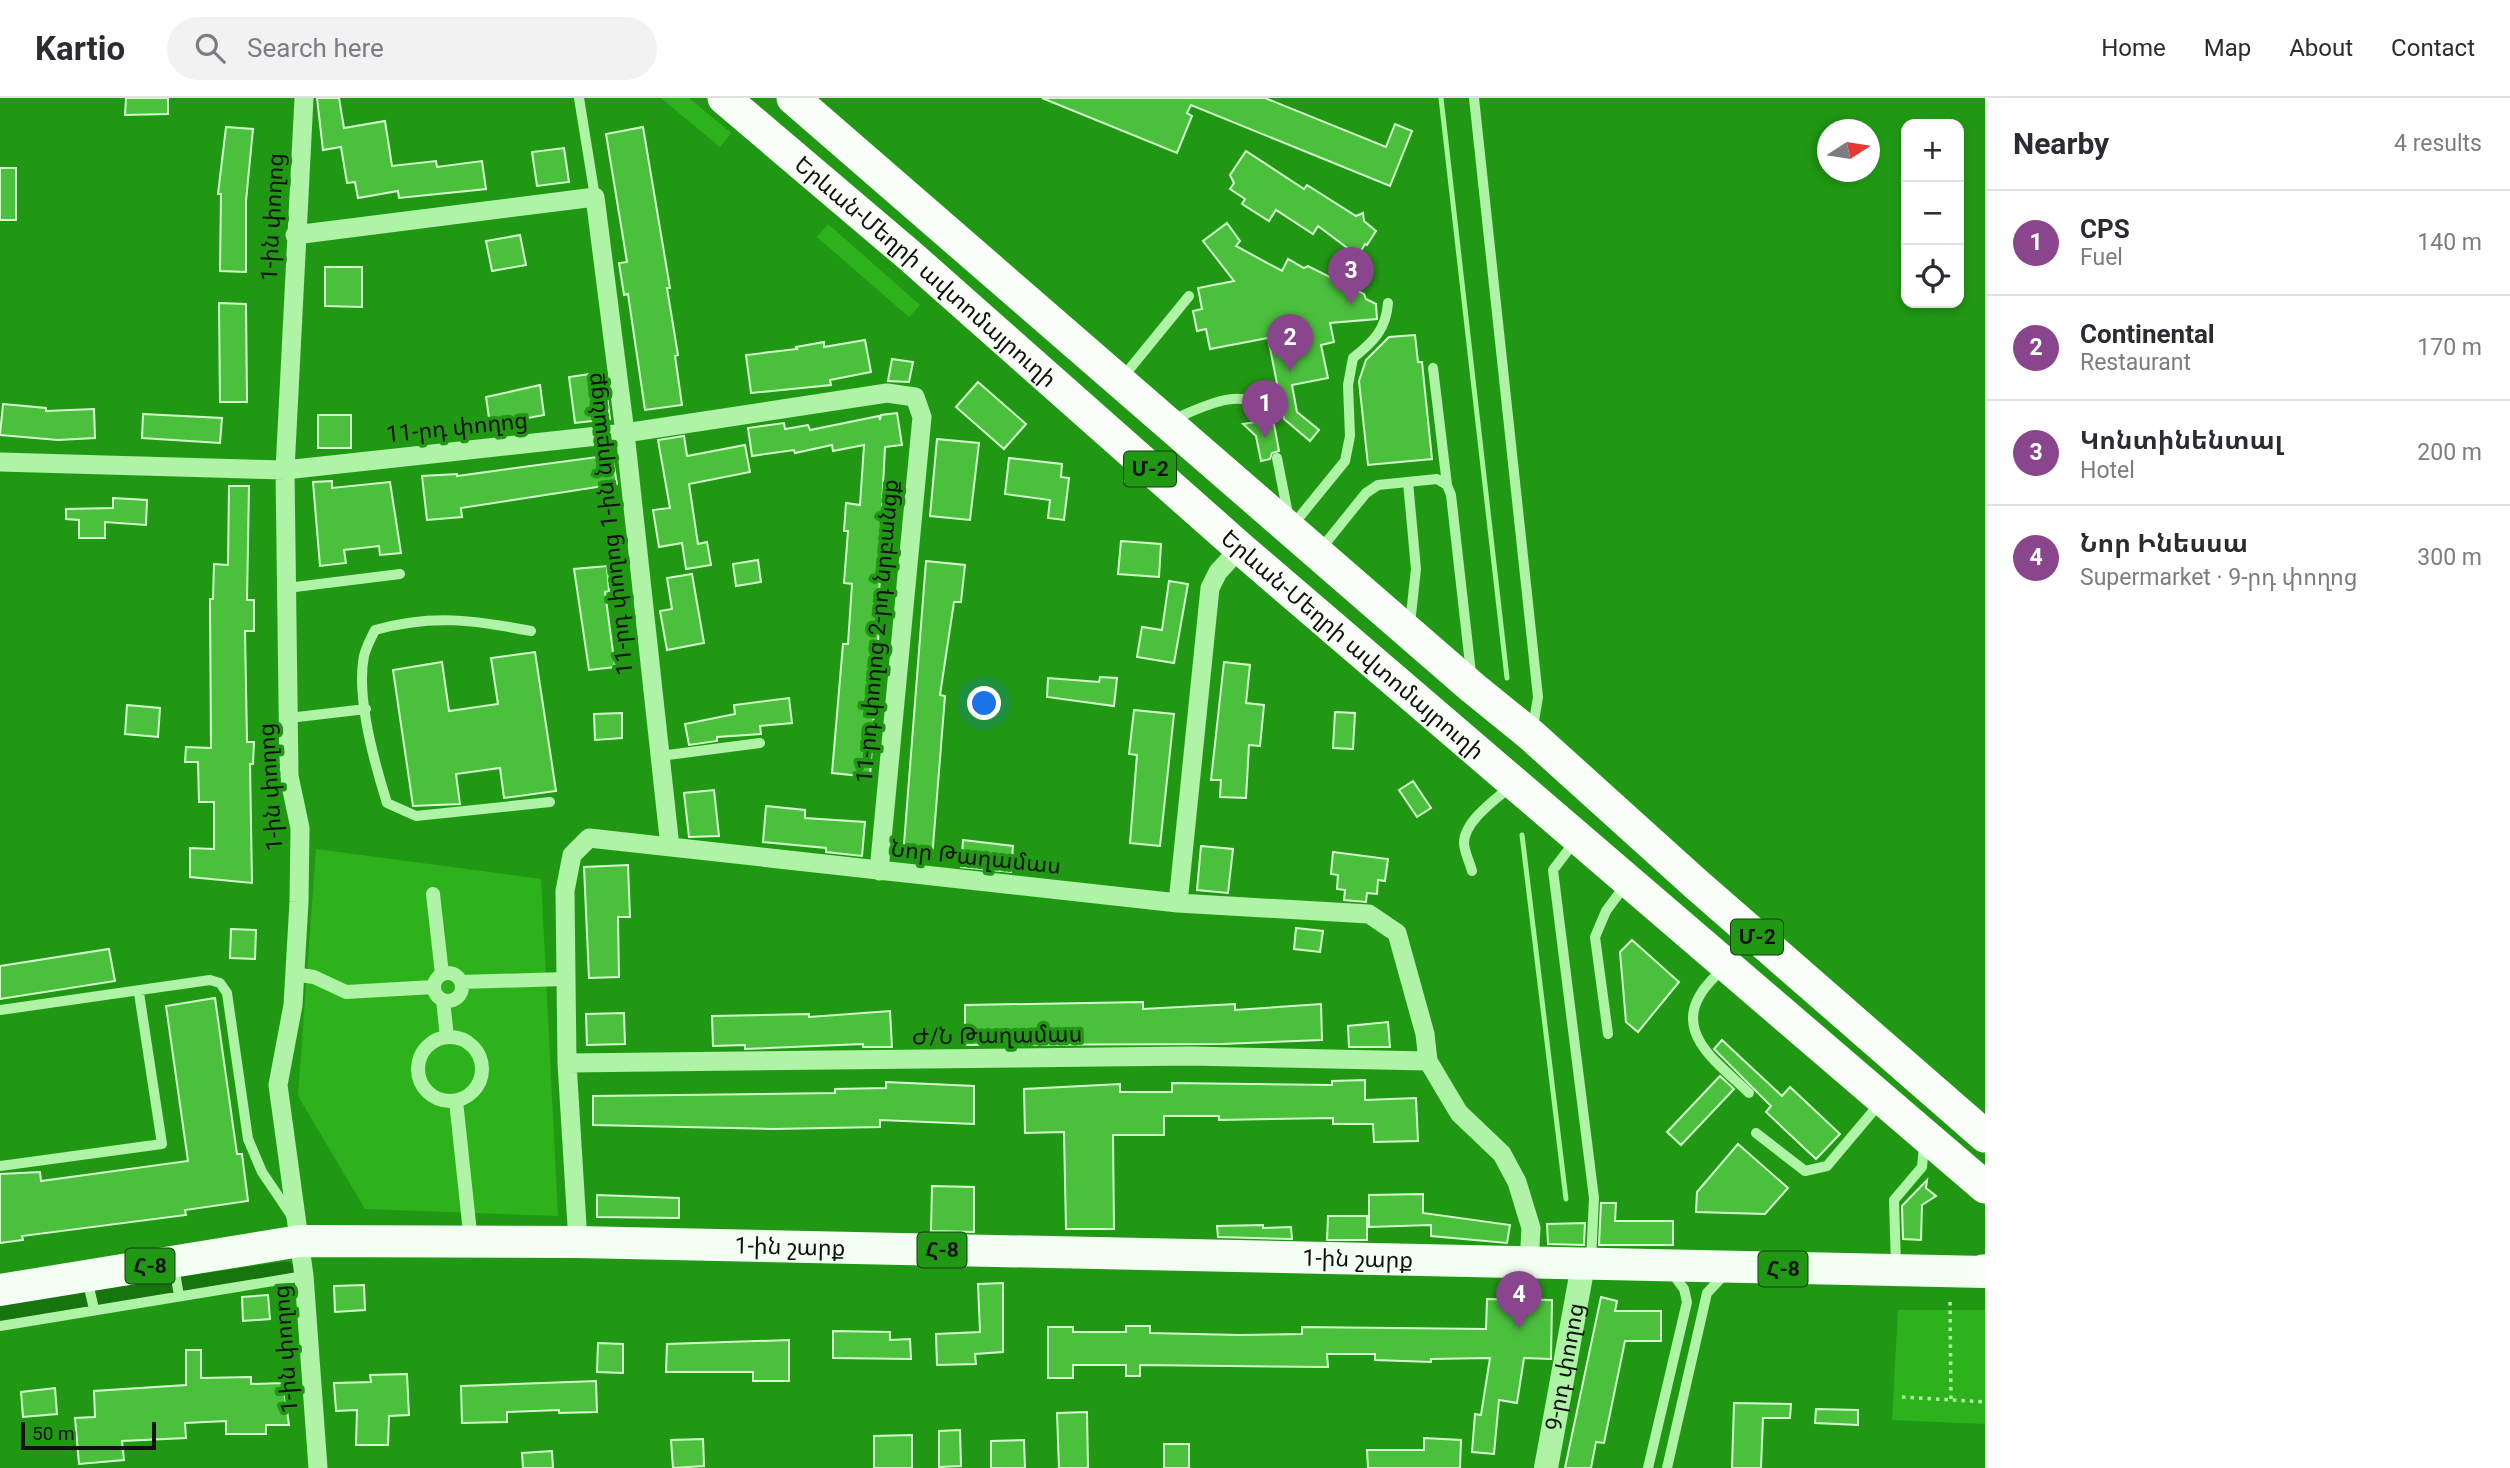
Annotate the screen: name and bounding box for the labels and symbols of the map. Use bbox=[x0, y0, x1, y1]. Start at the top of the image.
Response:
north arrow bbox=[1817, 119, 1880, 182]
street label: Երևան-Մեղրի ավտոմայրուղի bbox=[789, 151, 1062, 393]
street label: 1-ին փողոց bbox=[256, 152, 289, 282]
pin: 3 bbox=[1328, 247, 1374, 305]
pin: 2 bbox=[1267, 314, 1313, 372]
street label: 11-րդ փողոց 1-ին նրբանցք bbox=[580, 371, 639, 677]
pin: 1 bbox=[1242, 380, 1288, 438]
street label: 11-րդ փողոց bbox=[385, 407, 529, 448]
road number: Մ-2 bbox=[1124, 452, 1176, 486]
street label: 11-րդ փողոց 2-րդ նրբանցք bbox=[851, 478, 904, 784]
street label: Երևան-Մեղրի ավտոմայրուղի bbox=[1215, 525, 1489, 765]
your location bbox=[967, 686, 1001, 720]
street label: 1-ին փողոց bbox=[253, 722, 288, 852]
street label: Նոր Թաղամաս bbox=[889, 835, 1062, 880]
road number: Մ-2 bbox=[1731, 920, 1783, 954]
street label: Ժ/Ն Թաղամաս bbox=[911, 1021, 1083, 1050]
street label: 1-ին շարք bbox=[734, 1232, 846, 1262]
road number: Հ-8 bbox=[918, 1232, 967, 1268]
street label: 1-ին շարք bbox=[1302, 1244, 1413, 1274]
road number: Հ-8 bbox=[125, 1248, 174, 1284]
road number: Հ-8 bbox=[1758, 1252, 1808, 1286]
pin: 4 bbox=[1496, 1271, 1542, 1329]
street label: 1-ին փողոց bbox=[268, 1284, 303, 1414]
street label: 9-րդ փողոց bbox=[1540, 1301, 1590, 1433]
scale bar bbox=[21, 1419, 156, 1451]

